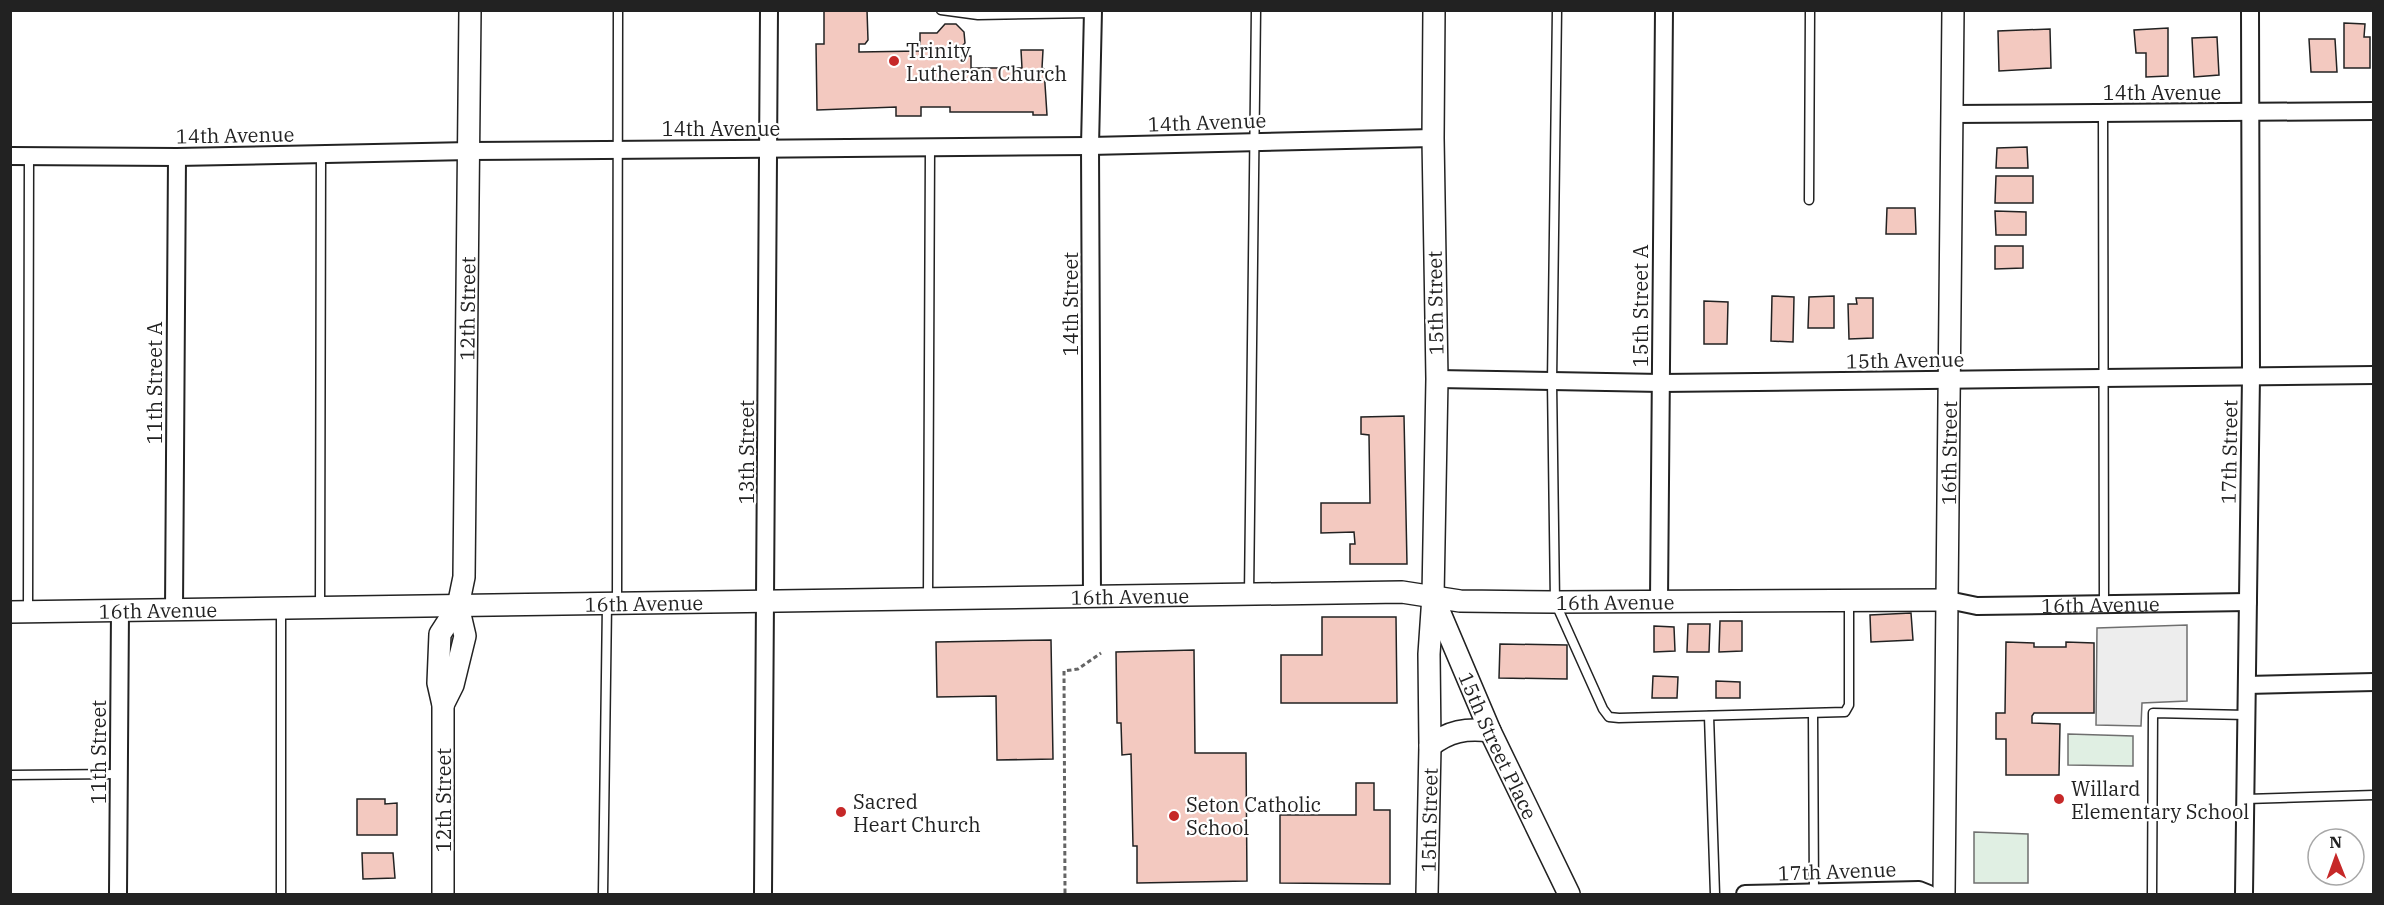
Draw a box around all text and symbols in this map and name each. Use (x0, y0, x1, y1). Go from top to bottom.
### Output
place label: Trinity Lutheran Church (906, 37, 1067, 87)
marker: Trinity Lutheran Church (887, 54, 901, 68)
street label: 14th Avenue (2103, 79, 2221, 106)
street label: 14th Avenue (1147, 106, 1267, 138)
street label: 14th Avenue (662, 115, 780, 142)
street label: 14th Avenue (176, 120, 294, 150)
street label: 15th Street A (1627, 244, 1654, 367)
street label: 15th Street (1421, 251, 1449, 355)
street label: 14th Street (1057, 252, 1084, 356)
street label: 12th Street (453, 256, 481, 361)
street label: 11th Street A (141, 321, 168, 444)
street label: 15th Avenue (1846, 345, 1964, 375)
street label: 13th Street (733, 400, 760, 504)
street label: 17th Street (2215, 400, 2243, 504)
street label: 16th Street (1934, 401, 1963, 505)
street label: 16th Avenue (1070, 582, 1189, 610)
street label: 16th Avenue (1556, 588, 1674, 615)
street label: 16th Avenue (584, 589, 703, 617)
street label: 16th Avenue (2041, 590, 2160, 619)
street label: 16th Avenue (99, 596, 217, 624)
street label: 15th Street Place (1453, 668, 1544, 824)
street label: 11th Street (85, 700, 112, 804)
street label: 12th Street (430, 748, 457, 852)
street label: 15th Street (1414, 768, 1443, 872)
place label: Willard Elementary School (2071, 775, 2249, 825)
place label: Sacred Heart Church (853, 788, 981, 838)
place label: Seton Catholic School (1186, 791, 1321, 841)
marker: Willard Elementary School (2052, 792, 2066, 806)
marker: Sacred Heart Church (834, 805, 848, 819)
marker: Seton Catholic School (1167, 809, 1181, 823)
north arrow (2306, 827, 2366, 887)
text: N (2329, 832, 2342, 852)
street label: 17th Avenue (1777, 855, 1897, 887)

